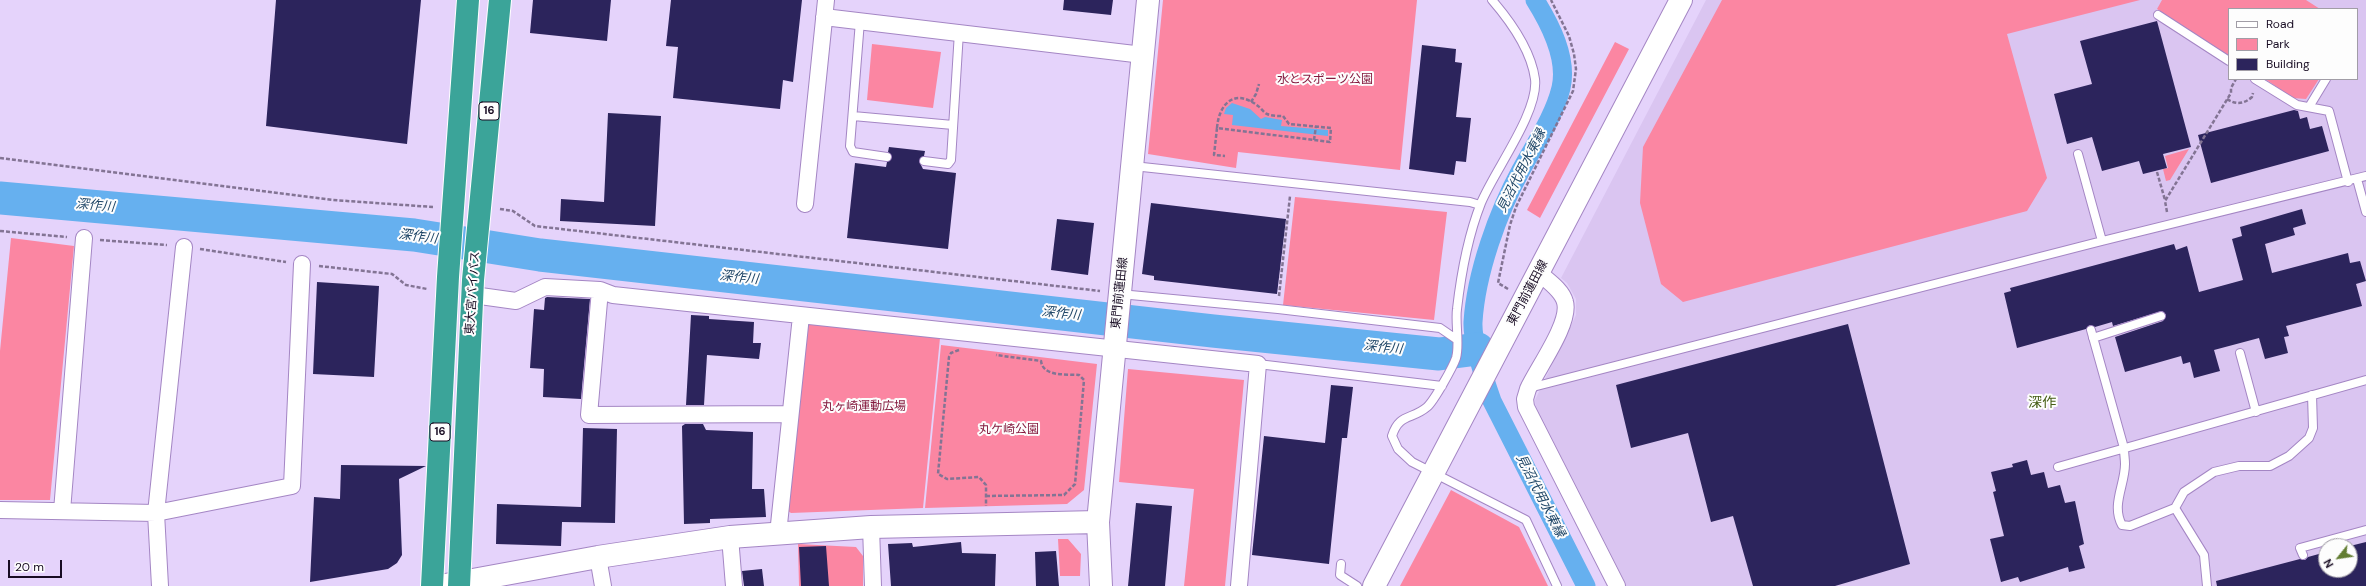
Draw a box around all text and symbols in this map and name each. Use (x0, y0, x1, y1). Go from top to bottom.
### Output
legend (2228, 8, 2358, 80)
text: Road (2266, 16, 2294, 32)
text: Park (2266, 36, 2290, 52)
text: Building (2266, 56, 2310, 72)
park label: 水とスポーツ公園 (1277, 73, 1373, 87)
road number: 16 (479, 102, 499, 120)
water label: 見沼代用水東縁 (1494, 127, 1550, 215)
water label: 深作川 (75, 197, 115, 215)
water label: 深作川 (398, 227, 438, 247)
street label: 東大宮バイパス (463, 251, 483, 335)
street label: 東門前蓮田線 (1109, 256, 1131, 330)
street label: 東門前蓮田線 (1505, 258, 1551, 328)
water label: 深作川 (719, 268, 759, 288)
water label: 深作川 (1041, 304, 1081, 324)
water label: 深作川 (1363, 338, 1403, 358)
district label: 深作 (2028, 395, 2056, 411)
park label: 丸ヶ崎運動広場 (822, 400, 906, 414)
road number: 16 (430, 423, 450, 441)
park label: 丸ケ崎公園 (979, 423, 1039, 437)
water label: 見沼代用水東縁 (1512, 452, 1568, 540)
north arrow (2318, 538, 2358, 578)
scale bar (10, 552, 64, 578)
text: N (2320, 557, 2337, 570)
text: 20 m (15, 559, 44, 575)

